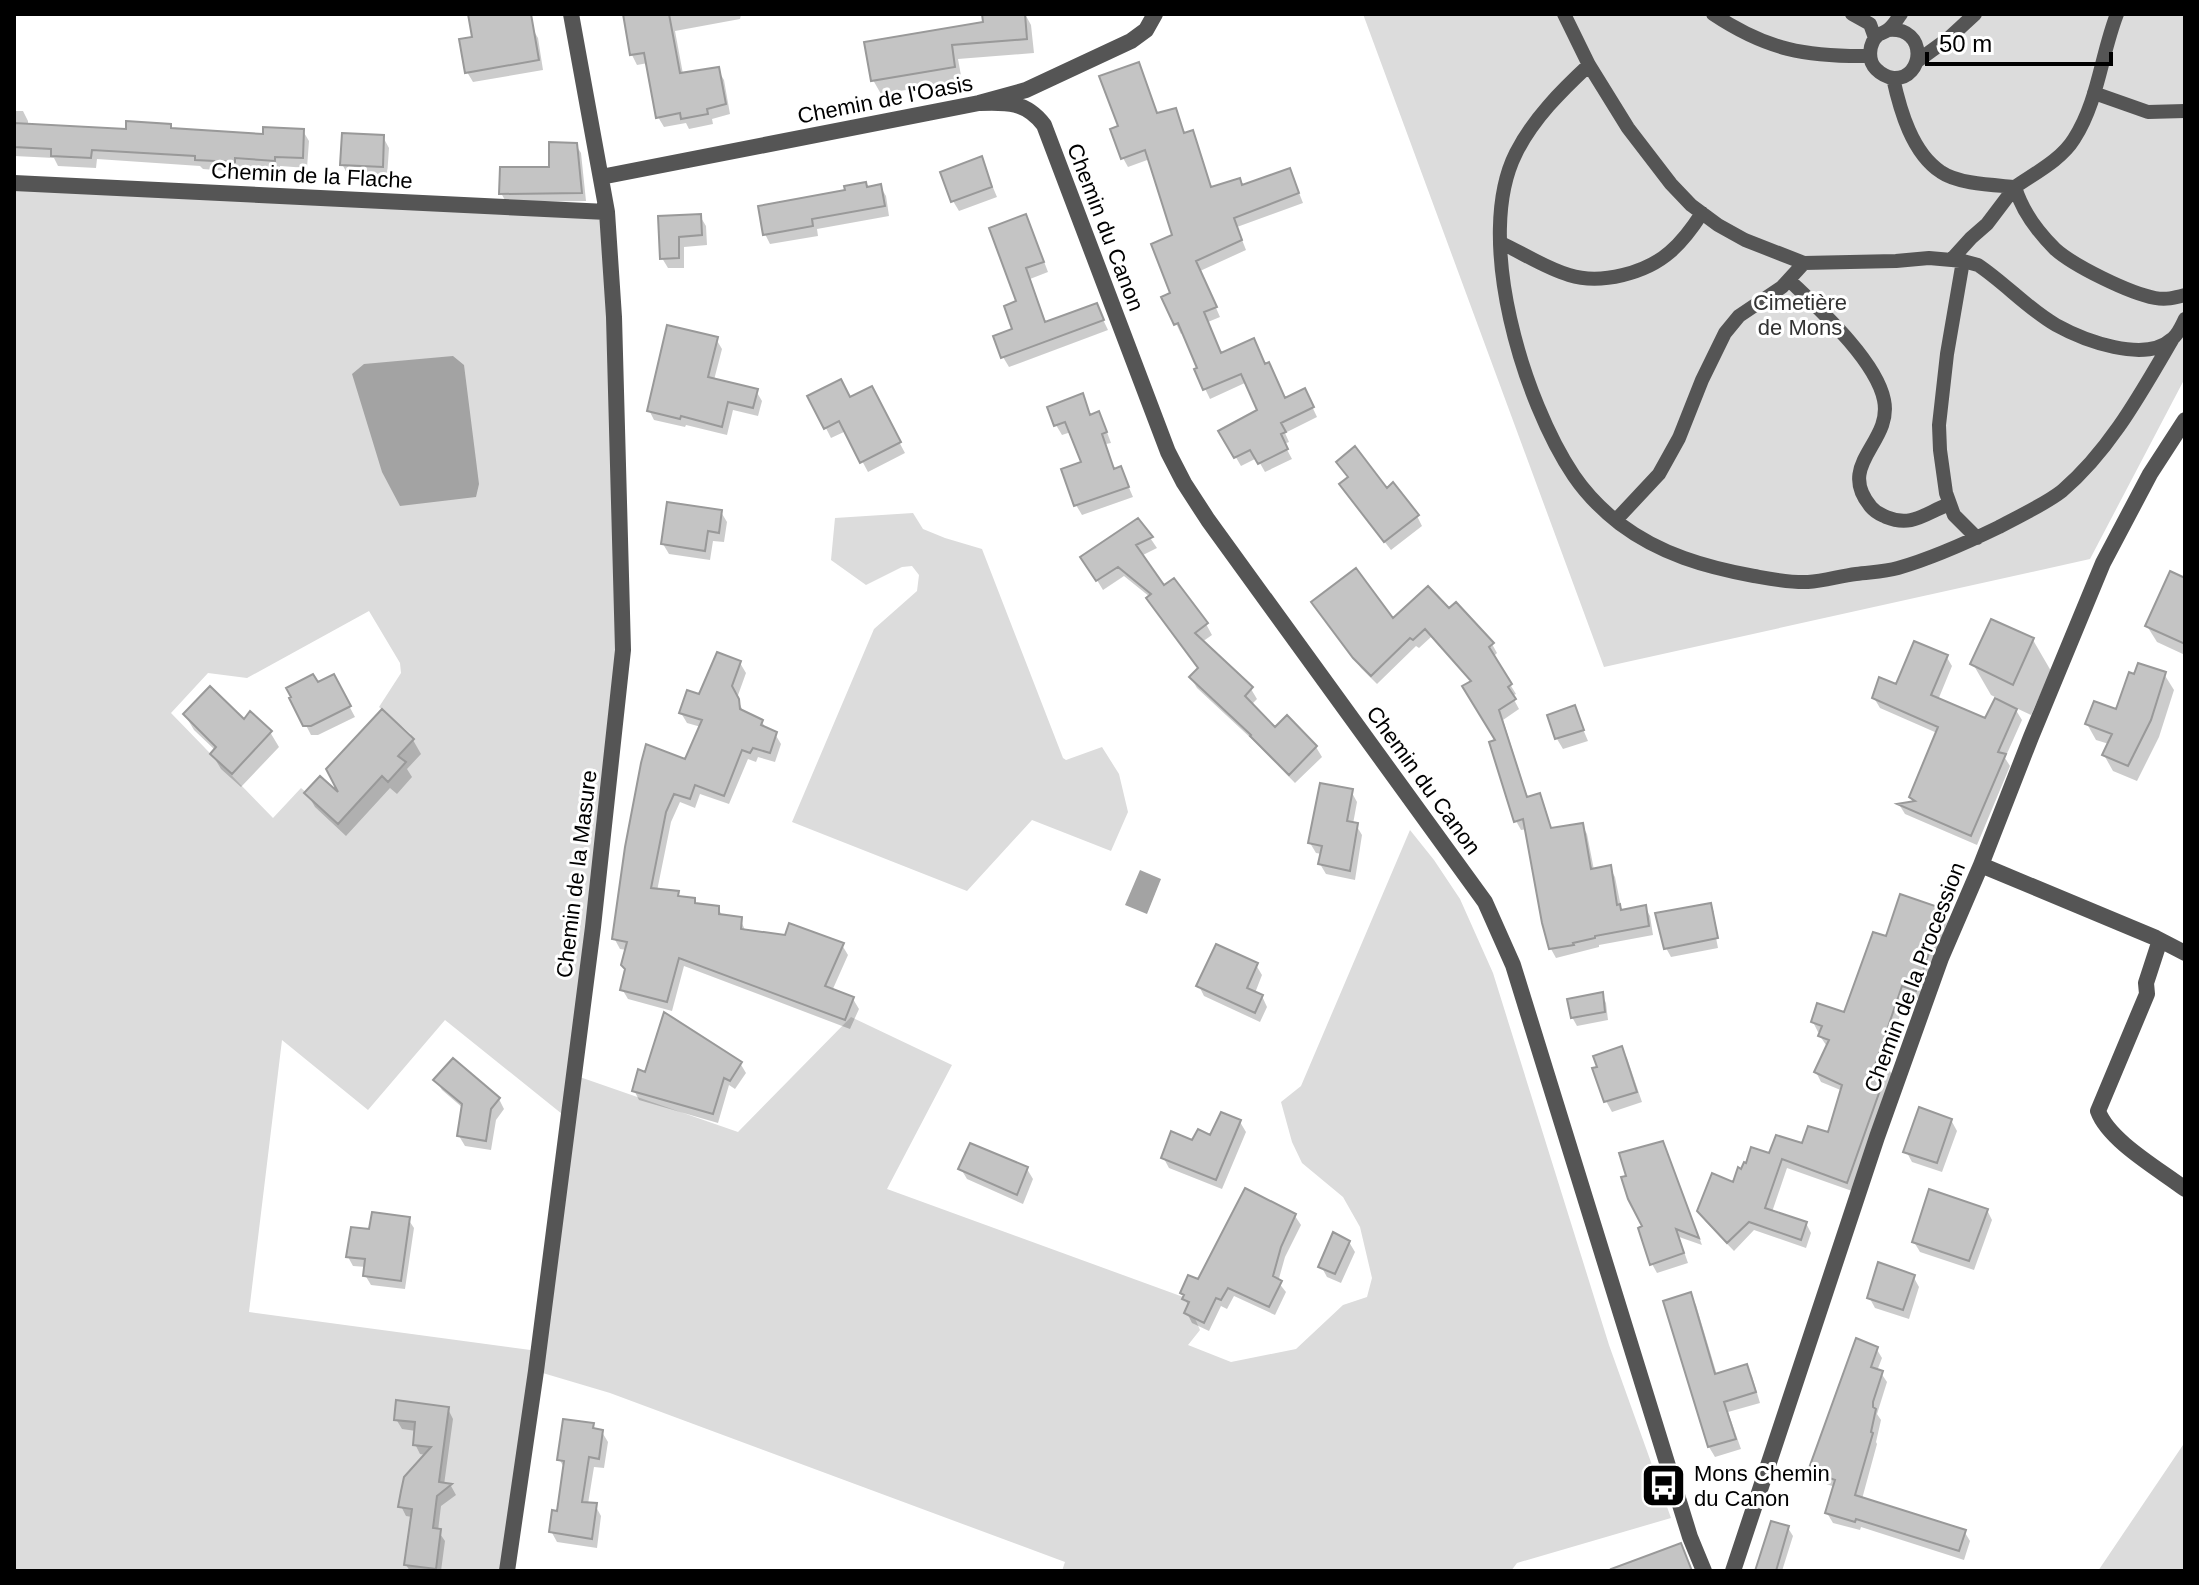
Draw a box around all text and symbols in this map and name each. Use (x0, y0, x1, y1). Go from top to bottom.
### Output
scale bar (1927, 16, 2111, 66)
text: 50 m (1939, 30, 1992, 57)
street label: Chemin de l'Oasis (795, 70, 975, 129)
street label: Chemin du Canon (1062, 140, 1149, 314)
street label: Chemin de la Flache (211, 158, 413, 193)
park label: Cimetière de Mons (1753, 290, 1847, 340)
street label: Chemin du Canon (1361, 701, 1486, 859)
street label: Chemin de la Masure (551, 769, 602, 979)
street label: Chemin de la Procession (1859, 859, 1970, 1096)
place label: Mons Chemin du Canon (1694, 1461, 1830, 1511)
bus stop icon: Mons Chemin du Canon (1639, 1462, 1687, 1510)

